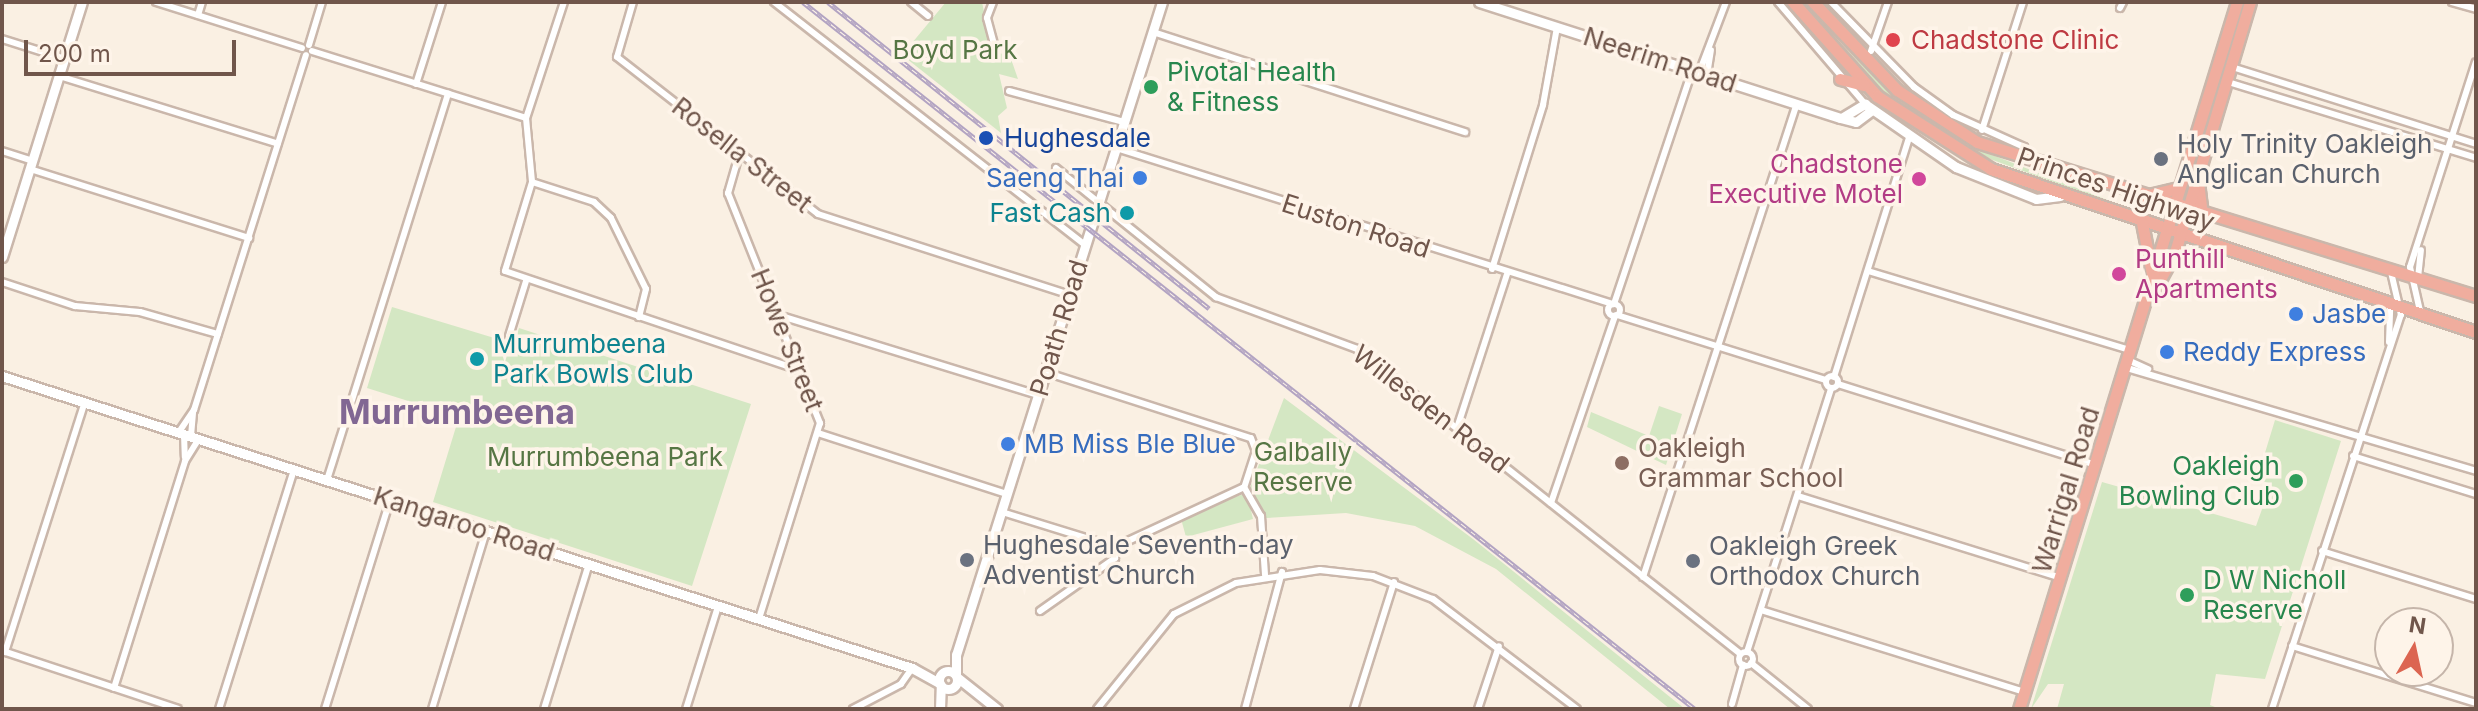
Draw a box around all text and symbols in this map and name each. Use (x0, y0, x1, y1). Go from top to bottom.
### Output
street label: Neerim Road (1579, 21, 1741, 99)
scale bar (28, 24, 240, 74)
place label: Chadstone Clinic (1911, 24, 2119, 56)
marker: Chadstone Clinic (1882, 29, 1904, 51)
park label: Boyd Park (892, 34, 1018, 66)
text: 200 m (38, 39, 111, 68)
place label: Pivotal Health & Fitness (1167, 56, 1336, 118)
marker: Pivotal Health & Fitness (1142, 78, 1160, 96)
street label: Rosella Street (666, 91, 818, 219)
place label: Hughesdale (1004, 122, 1151, 154)
marker: Hughesdale (975, 127, 997, 149)
place label: Holy Trinity Oakleigh Anglican Church (2177, 128, 2432, 190)
street label: Princes Highway (2013, 141, 2219, 237)
place label: Chadstone Executive Motel (1708, 148, 1903, 210)
marker: Holy Trinity Oakleigh Anglican Church (2152, 150, 2170, 168)
place label: Saeng Thai (986, 162, 1124, 194)
marker: Saeng Thai (1131, 169, 1149, 187)
marker: Chadstone Executive Motel (1910, 170, 1928, 188)
street label: Euston Road (1278, 187, 1434, 265)
place label: Fast Cash (989, 197, 1111, 229)
marker: Fast Cash (1118, 204, 1136, 222)
place label: Punthill Apartments (2135, 243, 2278, 304)
street label: Poath Road (1023, 256, 1095, 400)
street label: Howe Street (744, 264, 830, 416)
marker: Punthill Apartments (2110, 265, 2128, 283)
place label: Jasbe (2312, 298, 2386, 330)
marker: Jasbe (2287, 305, 2305, 323)
place label: Murrumbeena Park Bowls Club (493, 328, 693, 390)
place label: Reddy Express (2183, 336, 2366, 368)
street label: Willesden Road (1347, 338, 1515, 480)
marker: Reddy Express (2158, 343, 2176, 361)
marker: Murrumbeena Park Bowls Club (468, 350, 486, 368)
district label: Murrumbeena (339, 392, 575, 432)
street label: Warrigal Road (2026, 403, 2106, 577)
place label: MB Miss Ble Blue (1024, 428, 1236, 460)
place label: Oakleigh Grammar School (1638, 432, 1843, 494)
marker: MB Miss Ble Blue (999, 435, 1017, 453)
park label: Galbally Reserve (1253, 436, 1353, 498)
park label: Murrumbeena Park (487, 441, 723, 473)
place label: Oakleigh Bowling Club (2119, 450, 2280, 512)
marker: Oakleigh Grammar School (1613, 454, 1631, 472)
marker: Oakleigh Bowling Club (2287, 472, 2305, 490)
street label: Kangaroo Road (370, 480, 558, 568)
place label: Hughesdale Seventh-day Adventist Church (983, 529, 1294, 590)
place label: Oakleigh Greek Orthodox Church (1709, 530, 1920, 592)
marker: Hughesdale Seventh-day Adventist Church (958, 551, 976, 569)
marker: Oakleigh Greek Orthodox Church (1684, 552, 1702, 570)
place label: D W Nicholl Reserve (2203, 564, 2346, 626)
marker: D W Nicholl Reserve (2178, 586, 2196, 604)
north arrow (2374, 607, 2454, 687)
text: N (2407, 611, 2428, 639)

